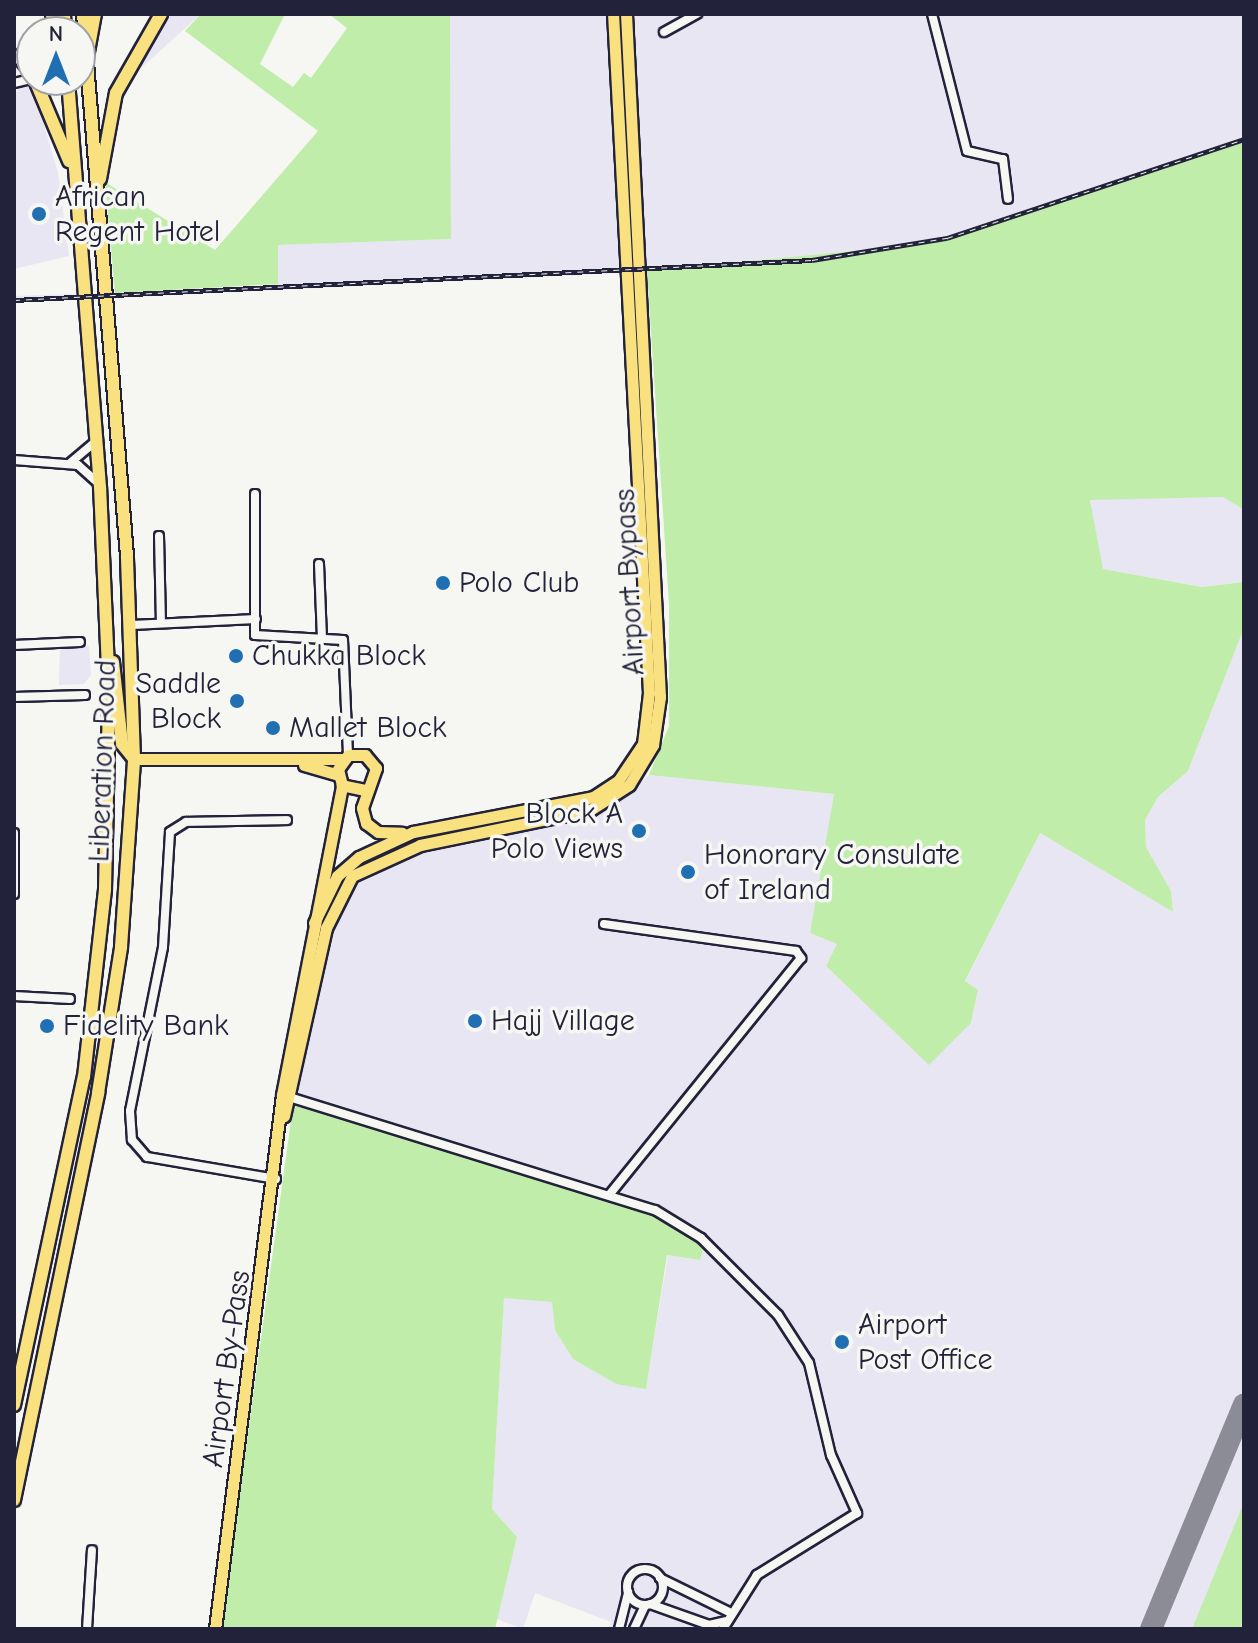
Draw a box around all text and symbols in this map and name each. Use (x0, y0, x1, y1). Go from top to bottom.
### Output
north arrow (16, 16, 96, 96)
text: N (49, 21, 63, 47)
place label: African Regent Hotel (55, 179, 220, 250)
marker: African Regent Hotel (30, 205, 48, 223)
street label: Airport Bypass (607, 488, 653, 676)
place label: Polo Club (459, 565, 579, 601)
marker: Polo Club (434, 574, 452, 592)
place label: Chukka Block (252, 638, 426, 674)
marker: Chukka Block (227, 647, 245, 665)
street label: Liberation Road (81, 659, 125, 863)
place label: Saddle Block (136, 666, 221, 736)
marker: Saddle Block (228, 692, 246, 710)
place label: Mallet Block (289, 710, 446, 746)
marker: Mallet Block (264, 719, 282, 737)
place label: Block A Polo Views (491, 796, 623, 866)
marker: Block A Polo Views (630, 822, 648, 840)
place label: Honorary Consulate of Ireland (704, 837, 960, 908)
marker: Honorary Consulate of Ireland (679, 863, 697, 881)
place label: Hajj Village (491, 1003, 635, 1039)
place label: Fidelity Bank (63, 1008, 229, 1044)
marker: Hajj Village (466, 1012, 484, 1030)
marker: Fidelity Bank (38, 1017, 56, 1035)
street label: Airport By-Pass (195, 1268, 259, 1470)
place label: Airport Post Office (858, 1307, 993, 1378)
marker: Airport Post Office (833, 1333, 851, 1351)

